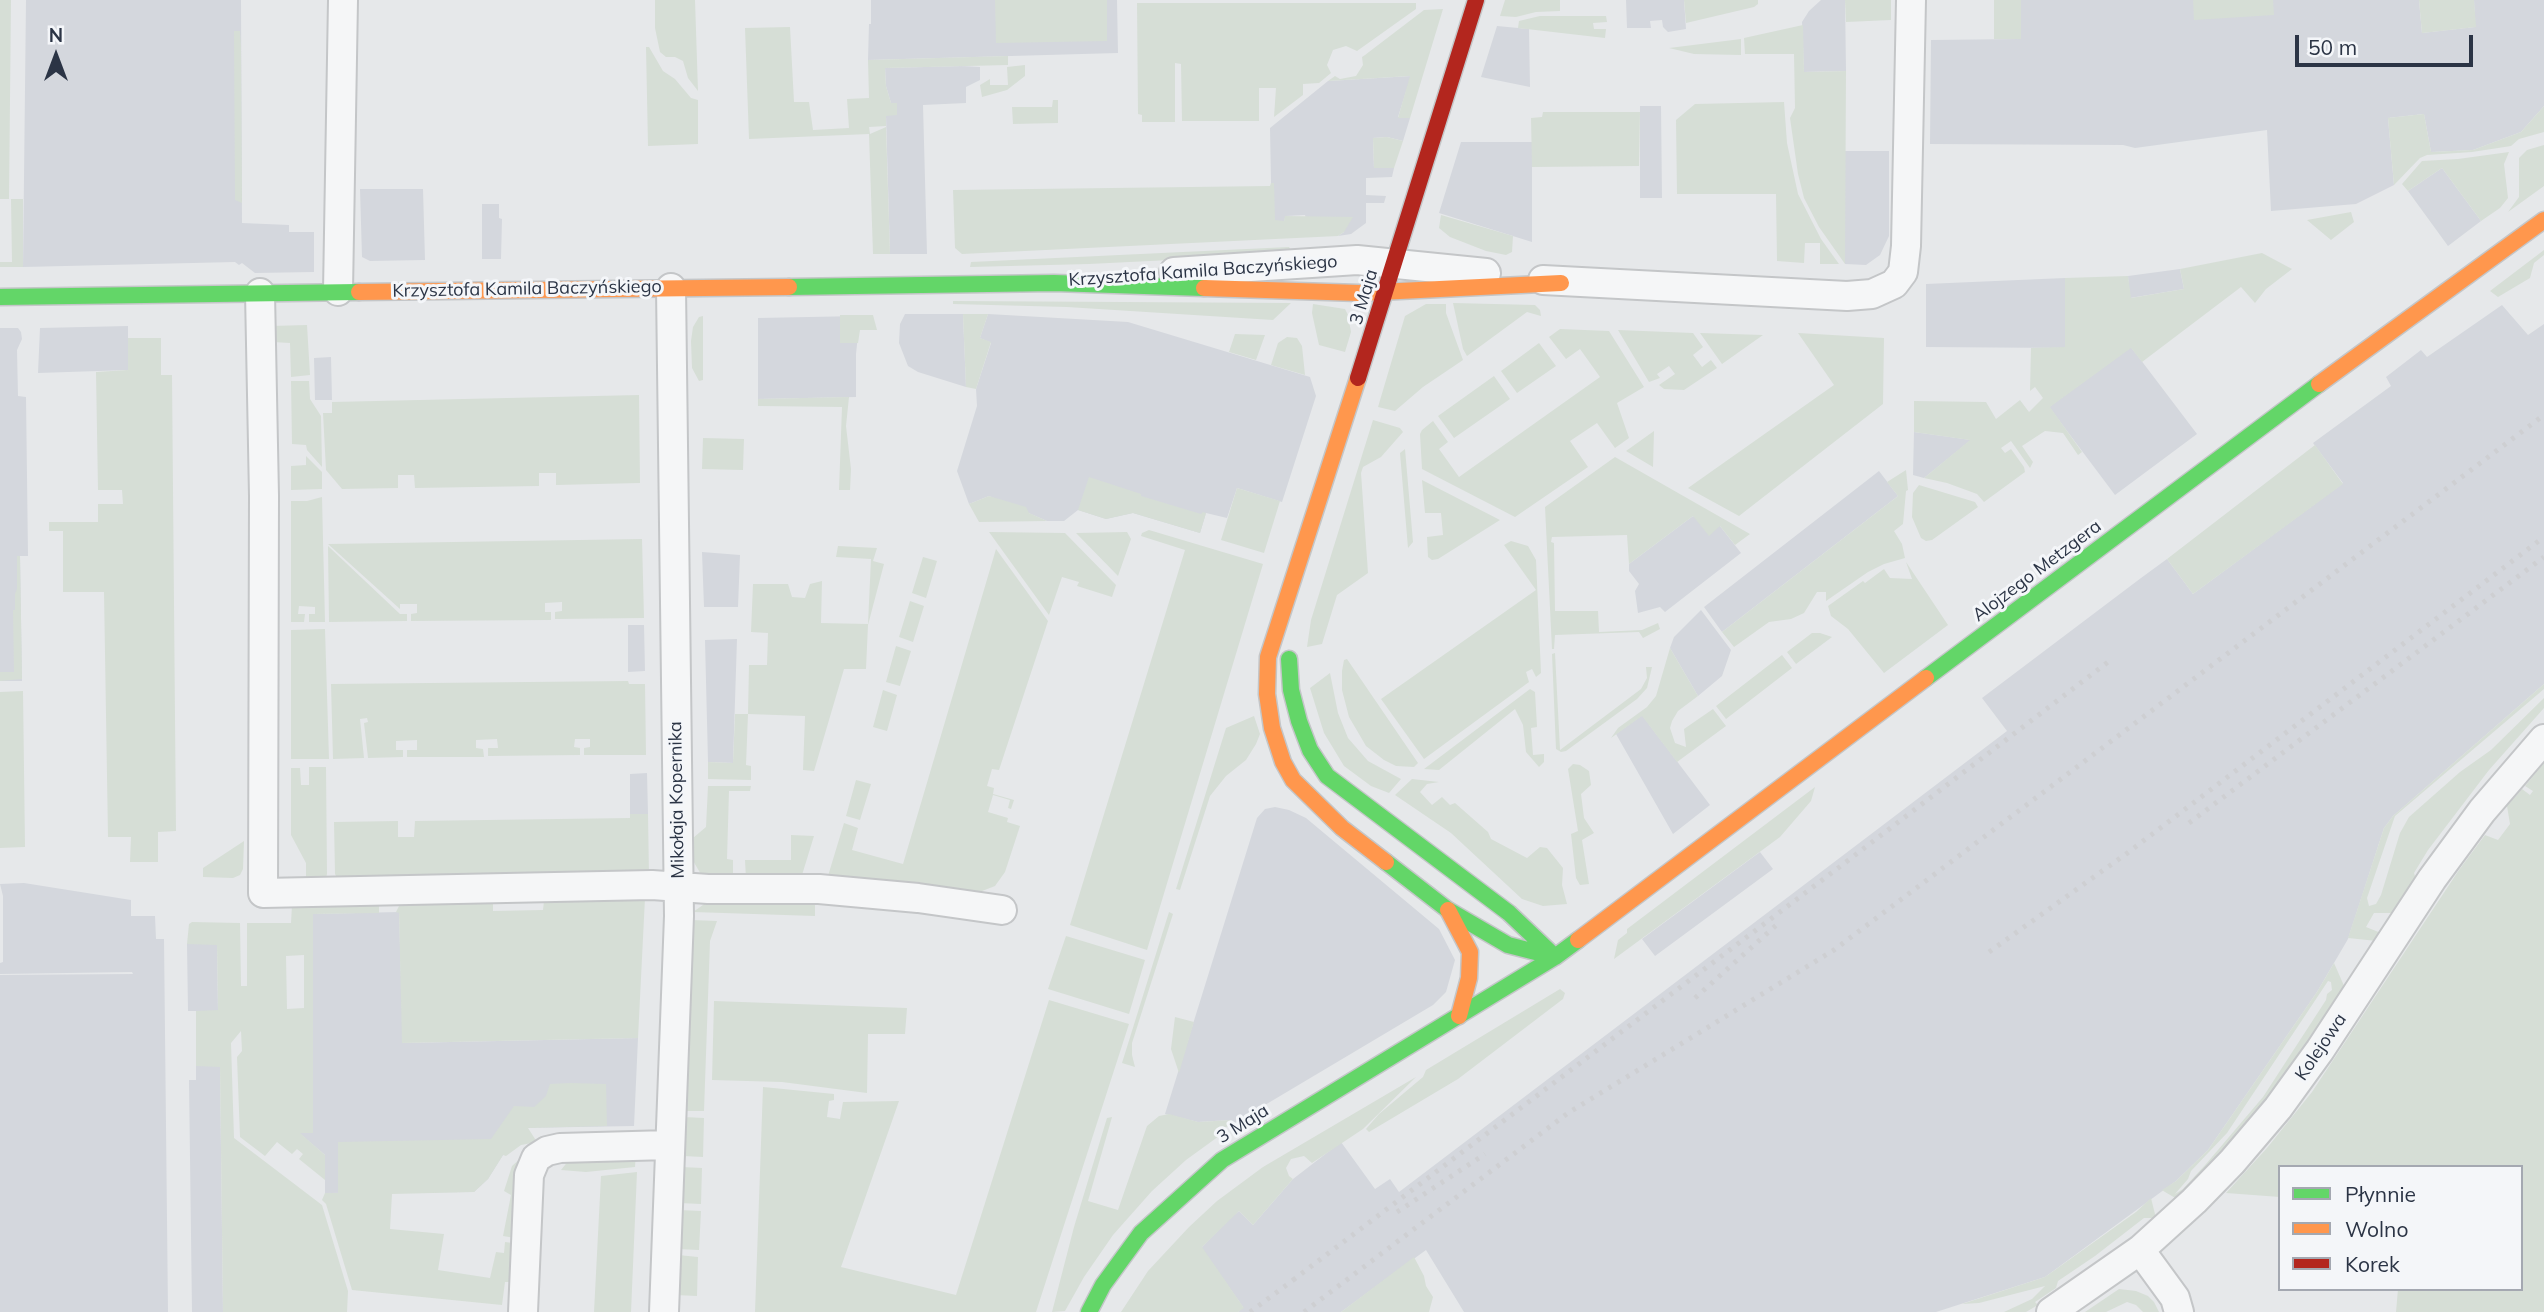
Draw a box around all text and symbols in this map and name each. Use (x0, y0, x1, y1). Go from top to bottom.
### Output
north arrow (21, 21, 91, 91)
scale bar (2299, 21, 2478, 65)
text: N (49, 23, 63, 47)
text: 50 m (2308, 34, 2357, 60)
street label: Krzysztofa Kamila Baczyńskiego (1068, 251, 1338, 291)
street label: 3 Maja (1345, 267, 1383, 327)
street label: Krzysztofa Kamila Baczyńskiego (392, 276, 662, 302)
street label: Alojzego Metzgera (1968, 516, 2106, 626)
street label: Mikołaja Kopernika (665, 721, 689, 879)
street label: Kolejowa (2291, 1009, 2351, 1085)
street label: 3 Maja (1213, 1100, 1273, 1148)
legend (2278, 1165, 2523, 1291)
text: Płynnie (2345, 1181, 2416, 1207)
text: Wolno (2345, 1216, 2408, 1242)
text: Korek (2345, 1251, 2400, 1277)

